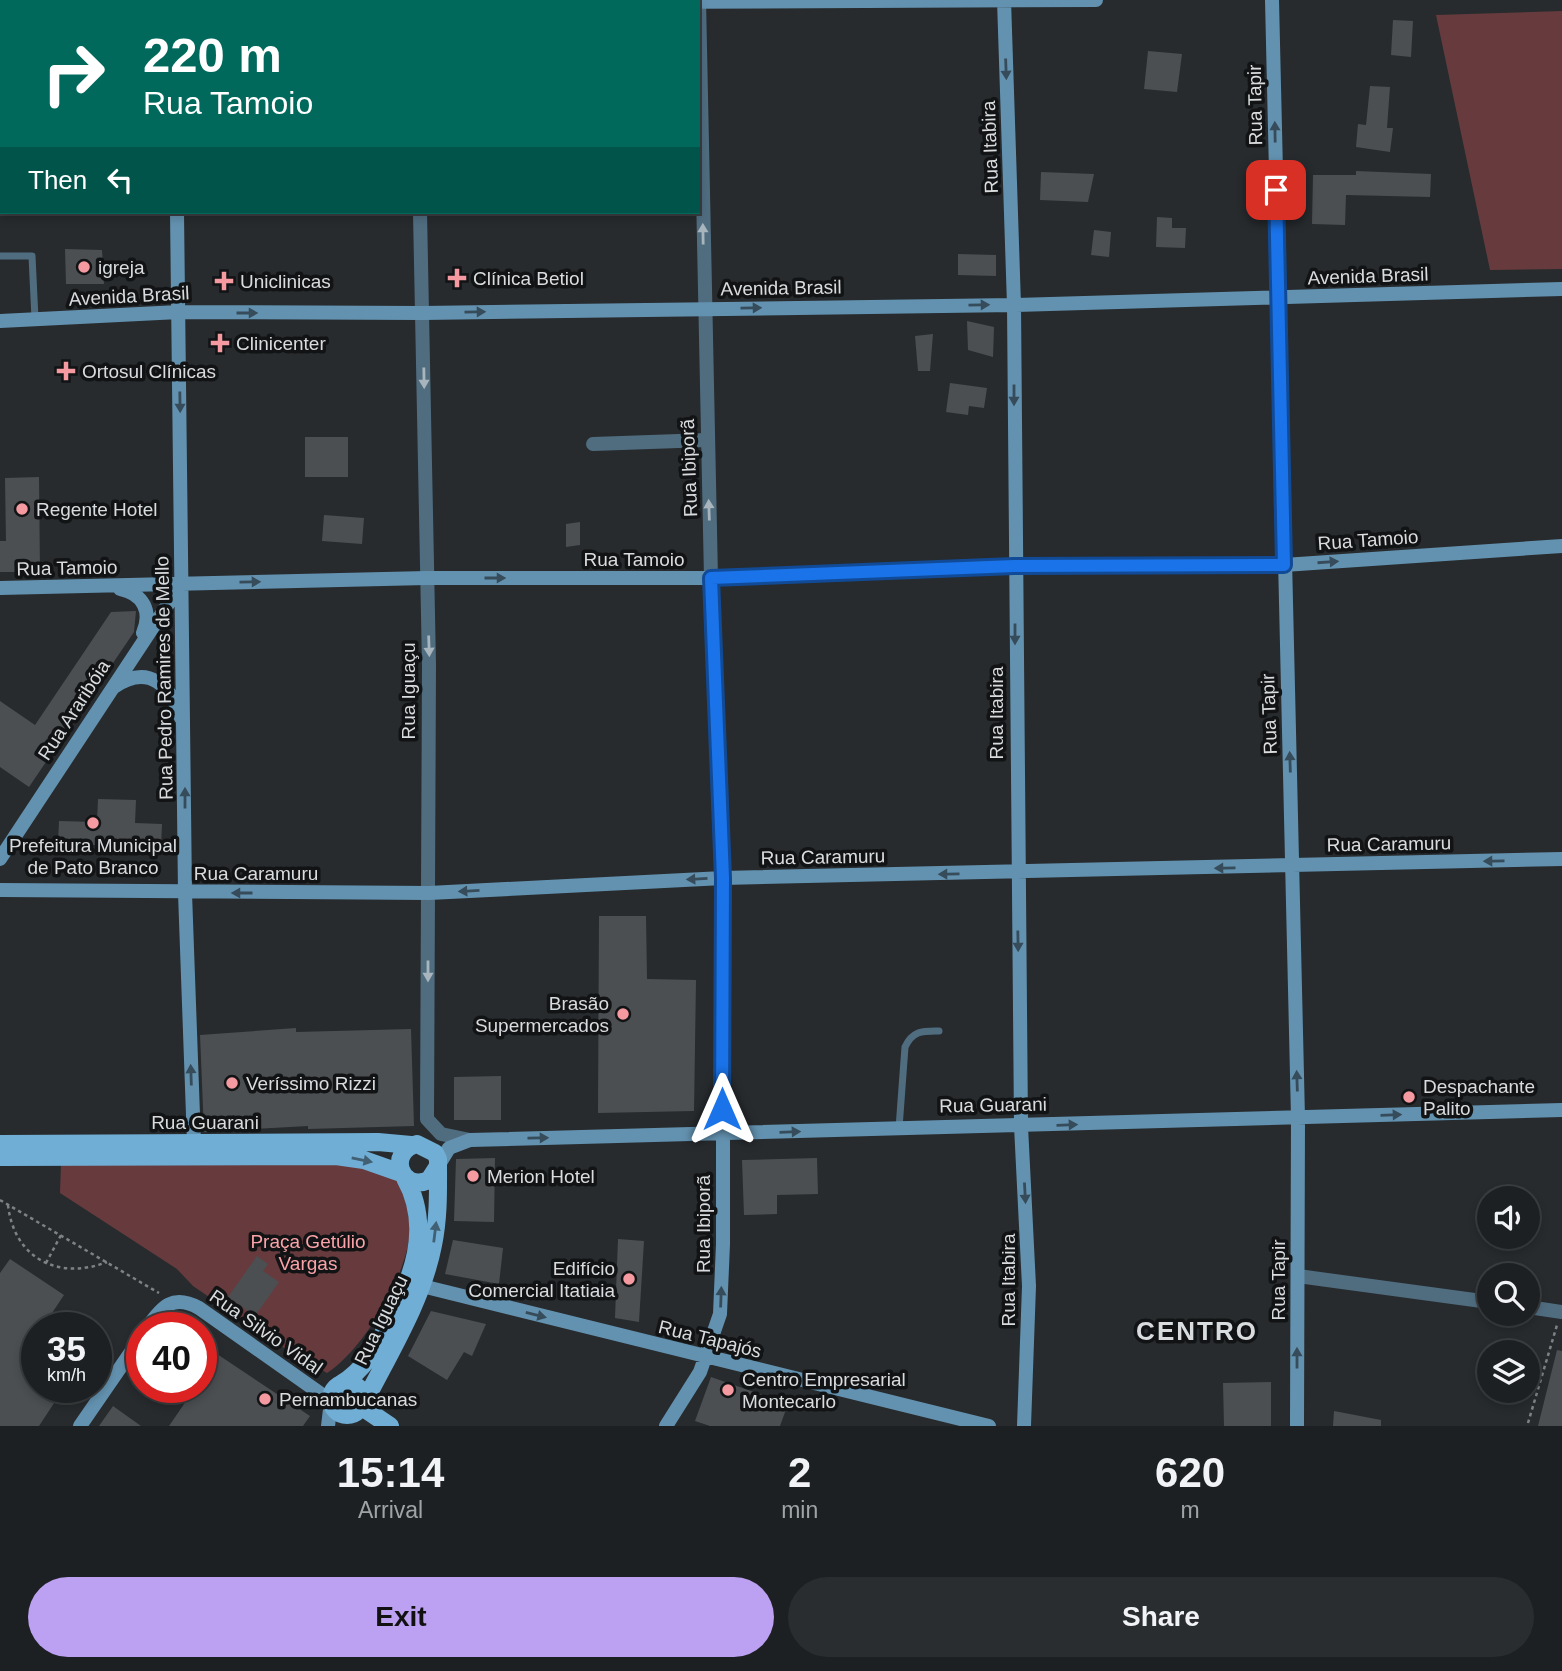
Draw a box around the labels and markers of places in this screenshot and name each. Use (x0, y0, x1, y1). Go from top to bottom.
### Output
pin (1246, 160, 1306, 220)
place label: igreja (98, 257, 145, 278)
marker: igreja (76, 259, 92, 275)
marker: Clínica Betiol (447, 268, 467, 288)
place label: Clínica Betiol (473, 268, 584, 289)
marker: Uniclinicas (214, 271, 234, 291)
place label: Uniclinicas (240, 271, 331, 292)
marker: Clinicenter (210, 333, 230, 353)
place label: Clinicenter (236, 333, 326, 354)
marker: Ortosul Clínicas (56, 361, 76, 381)
place label: Ortosul Clínicas (82, 361, 216, 382)
place label: Regente Hotel (36, 499, 157, 520)
marker: Regente Hotel (14, 501, 30, 517)
marker: Prefeitura Municipal de Pato Branco (85, 815, 101, 831)
place label: Prefeitura Municipal de Pato Branco (9, 835, 177, 878)
place label: Brasão Supermercados (475, 993, 609, 1036)
marker: Brasão Supermercados (615, 1006, 631, 1022)
place label: Veríssimo Rizzi (246, 1073, 376, 1094)
marker: Veríssimo Rizzi (224, 1075, 240, 1091)
place label: Despachante Palito (1423, 1076, 1535, 1119)
marker: Despachante Palito (1401, 1089, 1417, 1105)
place label: Merion Hotel (487, 1166, 595, 1187)
marker: Merion Hotel (465, 1168, 481, 1184)
place label: Edifício Comercial Itatiaia (468, 1258, 615, 1301)
marker: Edifício Comercial Itatiaia (621, 1271, 637, 1287)
place label: Centro Empresarial Montecarlo (742, 1369, 906, 1412)
marker: Centro Empresarial Montecarlo (720, 1382, 736, 1398)
place label: Pernambucanas (279, 1389, 417, 1410)
marker: Pernambucanas (257, 1391, 273, 1407)

